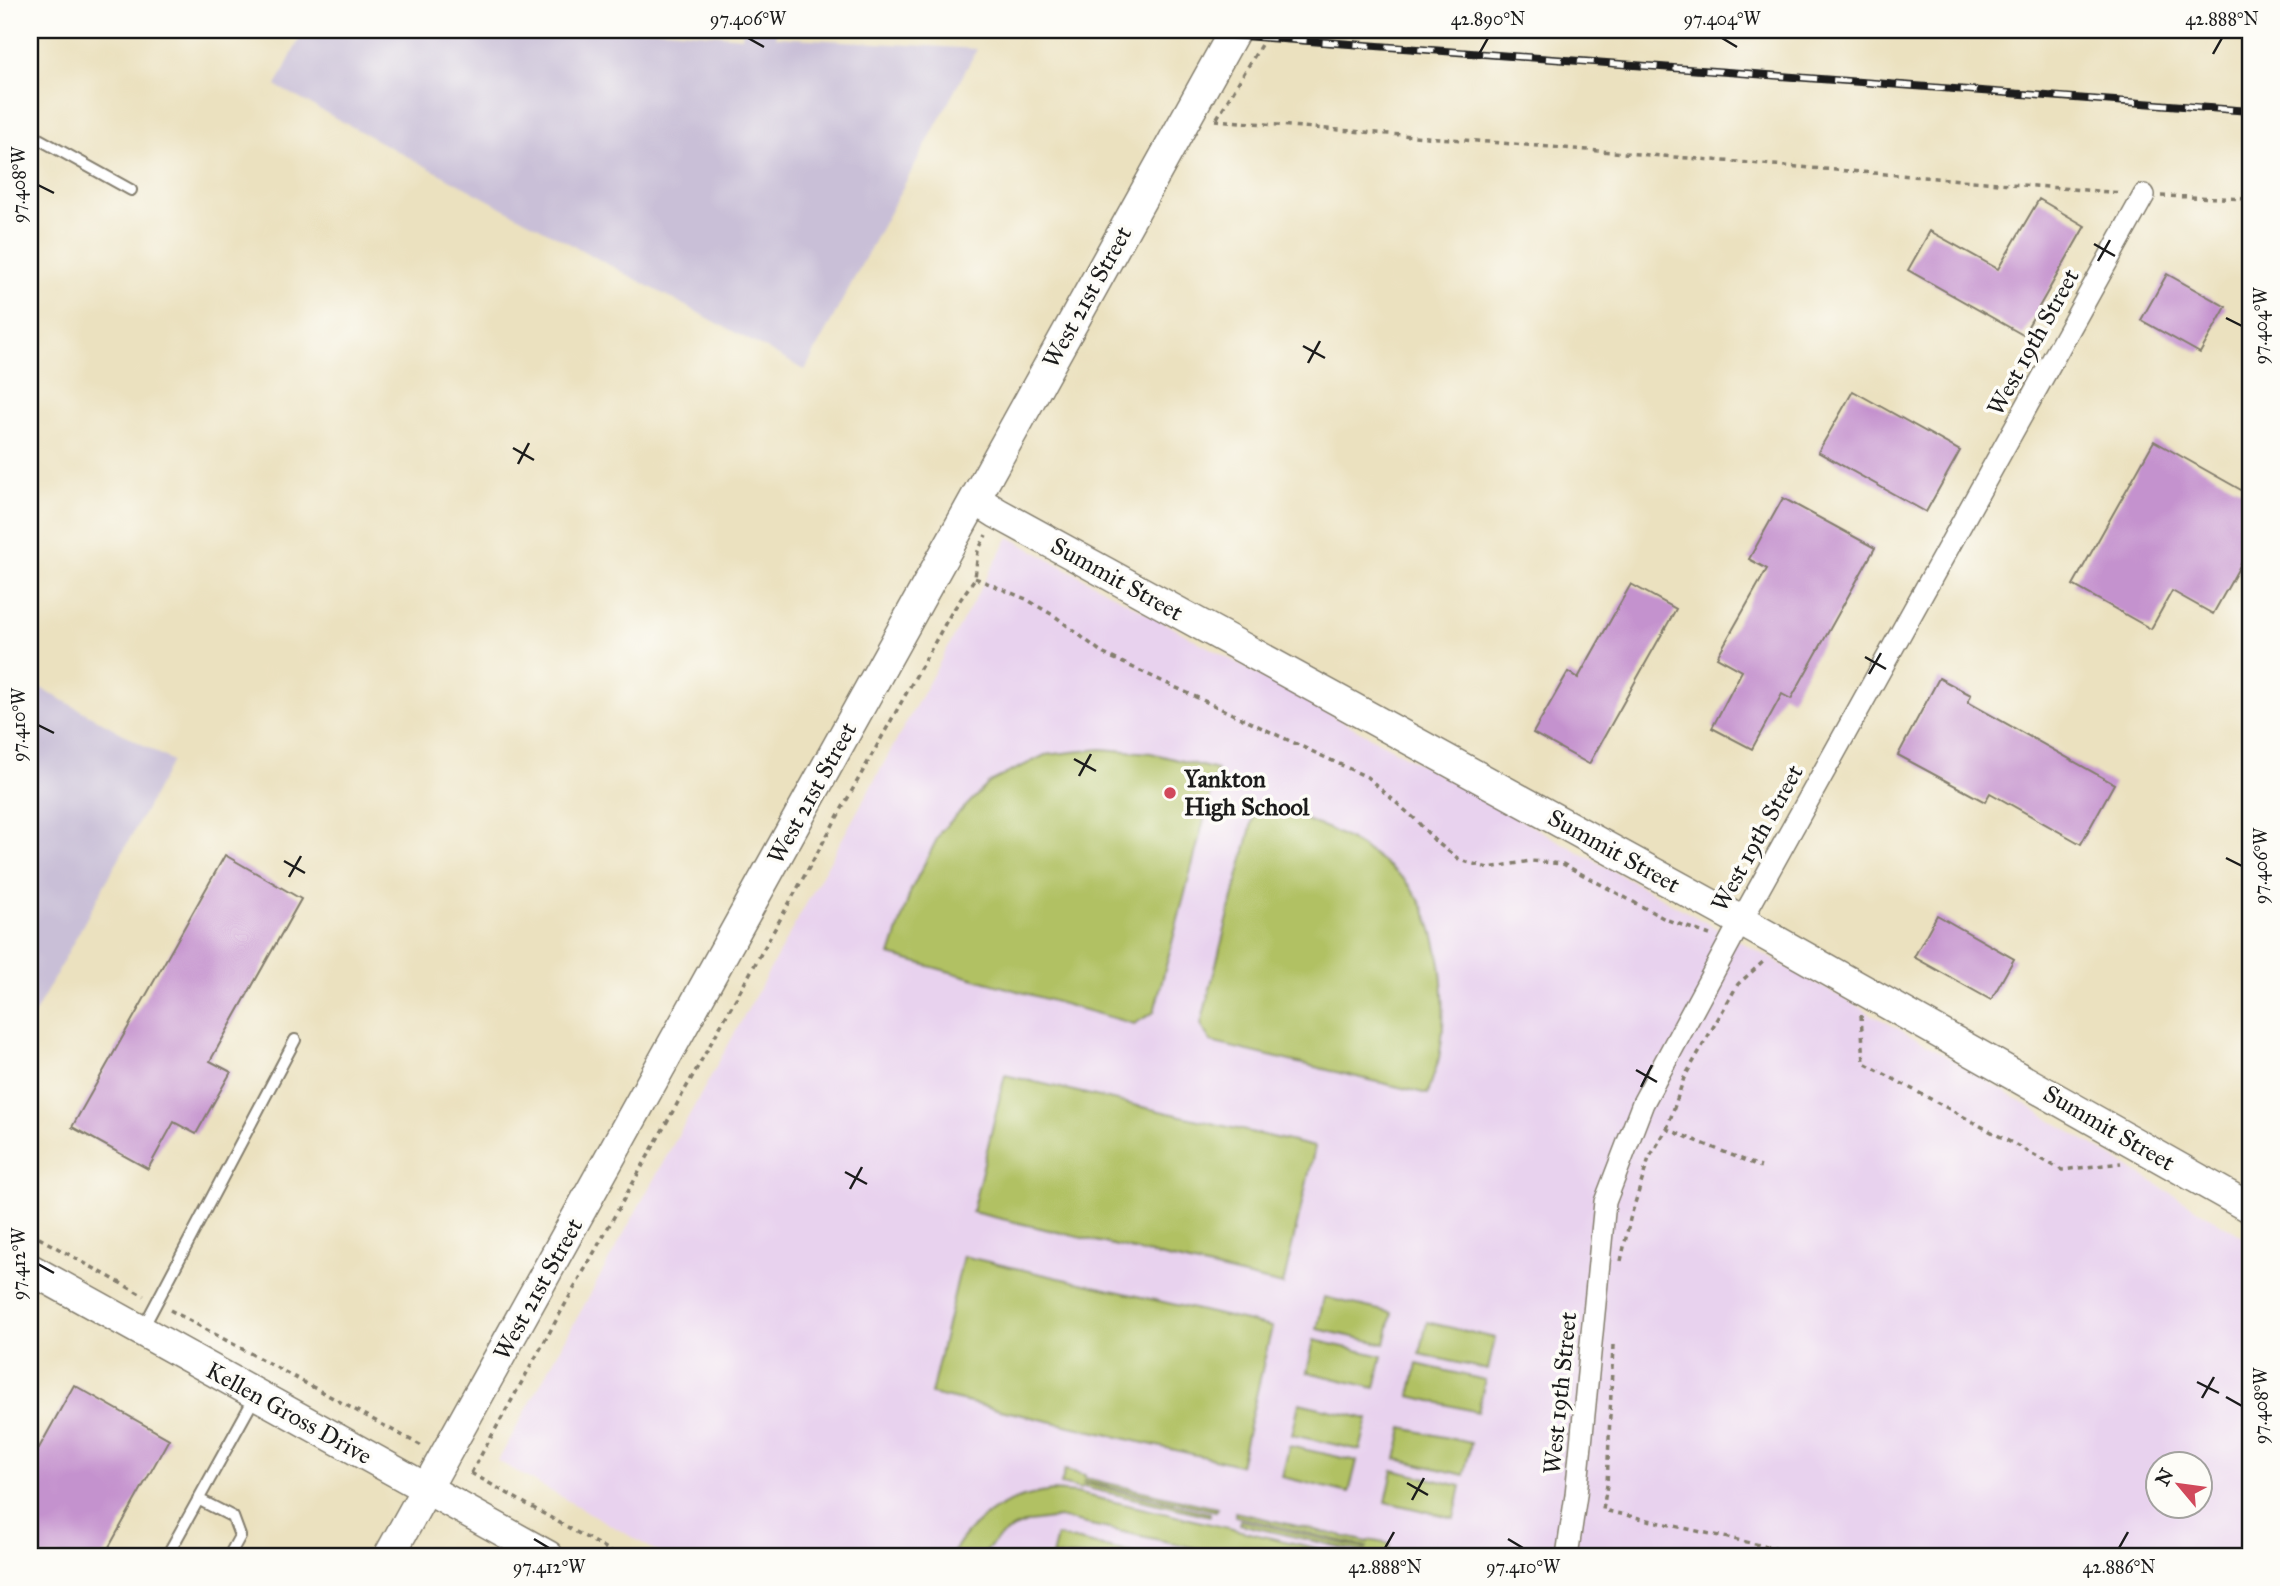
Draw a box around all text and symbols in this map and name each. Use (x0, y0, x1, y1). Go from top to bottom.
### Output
text: 97.406°W (710, 8, 787, 30)
text: 42.890°N (1451, 8, 1525, 30)
text: 97.404°W (1683, 8, 1761, 30)
text: 42.888°N (2185, 8, 2259, 30)
text: 97.408°W (8, 146, 30, 223)
street label: West 21st Street (1036, 220, 1139, 373)
street label: West 19th Street (1980, 263, 2086, 421)
text: 97.404°W (2250, 287, 2272, 365)
street label: Summit Street (1046, 530, 1189, 628)
text: 97.410°W (8, 687, 30, 762)
street label: West 21st Street (761, 716, 864, 869)
street label: West 19th Street (1704, 759, 1810, 917)
place label: Yankton High School (1183, 764, 1310, 822)
marker: Yankton High School (1162, 785, 1178, 801)
street label: Summit Street (1543, 802, 1686, 900)
text: 97.406°W (2250, 827, 2272, 904)
street label: Summit Street (2038, 1078, 2180, 1178)
street label: West 21st Street (487, 1212, 590, 1365)
text: 97.412°W (8, 1227, 30, 1300)
street label: West 19th Street (1537, 1310, 1583, 1476)
street label: Kellen Gross Drive (201, 1355, 377, 1471)
text: 97.408°W (2250, 1367, 2272, 1444)
north arrow (2144, 1450, 2214, 1520)
text: N (2151, 1464, 2179, 1490)
text: 97.412°W (513, 1556, 586, 1578)
text: 42.888°N (1348, 1556, 1422, 1578)
text: 97.410°W (1486, 1556, 1561, 1578)
text: 42.886°N (2082, 1556, 2156, 1578)

